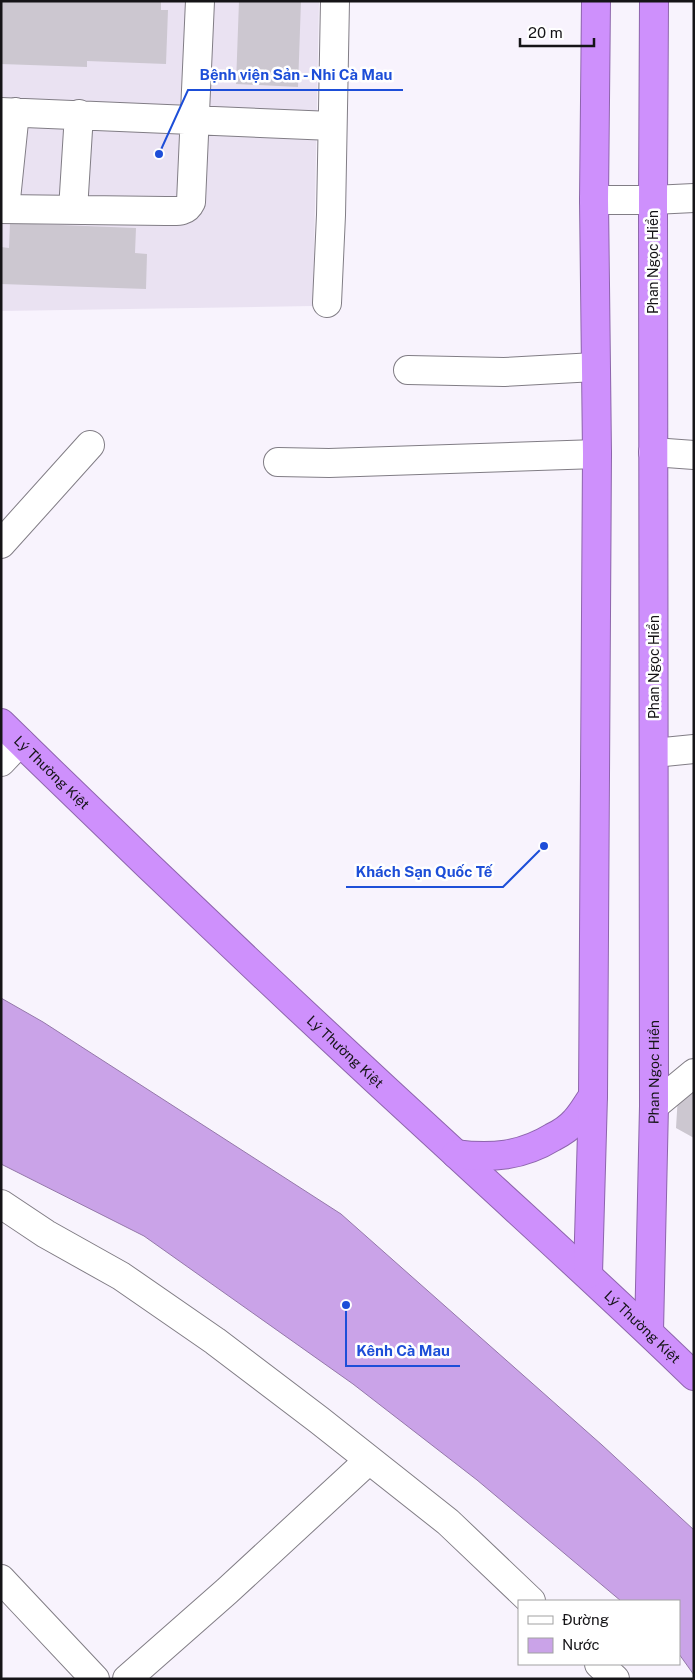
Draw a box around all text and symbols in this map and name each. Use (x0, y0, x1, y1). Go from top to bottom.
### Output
scale bar (520, 15, 594, 47)
text: 20 m (528, 24, 563, 41)
callout: Bệnh viện Sản - Nhi Cà Mau (188, 60, 403, 90)
text: Bệnh viện Sản - Nhi Cà Mau (200, 66, 392, 83)
street label: Phan Ngọc Hiển (645, 210, 661, 314)
street label: Phan Ngọc Hiển (646, 615, 662, 719)
street label: Lý Thường Kiệt (11, 733, 93, 813)
callout: Khách Sạn Quốc Tế (346, 857, 503, 887)
text: Khách Sạn Quốc Tế (355, 863, 493, 880)
street label: Lý Thường Kiệt (304, 1012, 387, 1091)
street label: Phan Ngọc Hiển (646, 1020, 662, 1124)
street label: Lý Thường Kiệt (601, 1287, 684, 1366)
callout: Kênh Cà Mau (346, 1336, 460, 1366)
text: Kênh Cà Mau (356, 1342, 450, 1359)
legend (518, 1600, 680, 1665)
text: Đường (562, 1611, 609, 1628)
text: Nước (562, 1636, 600, 1653)

